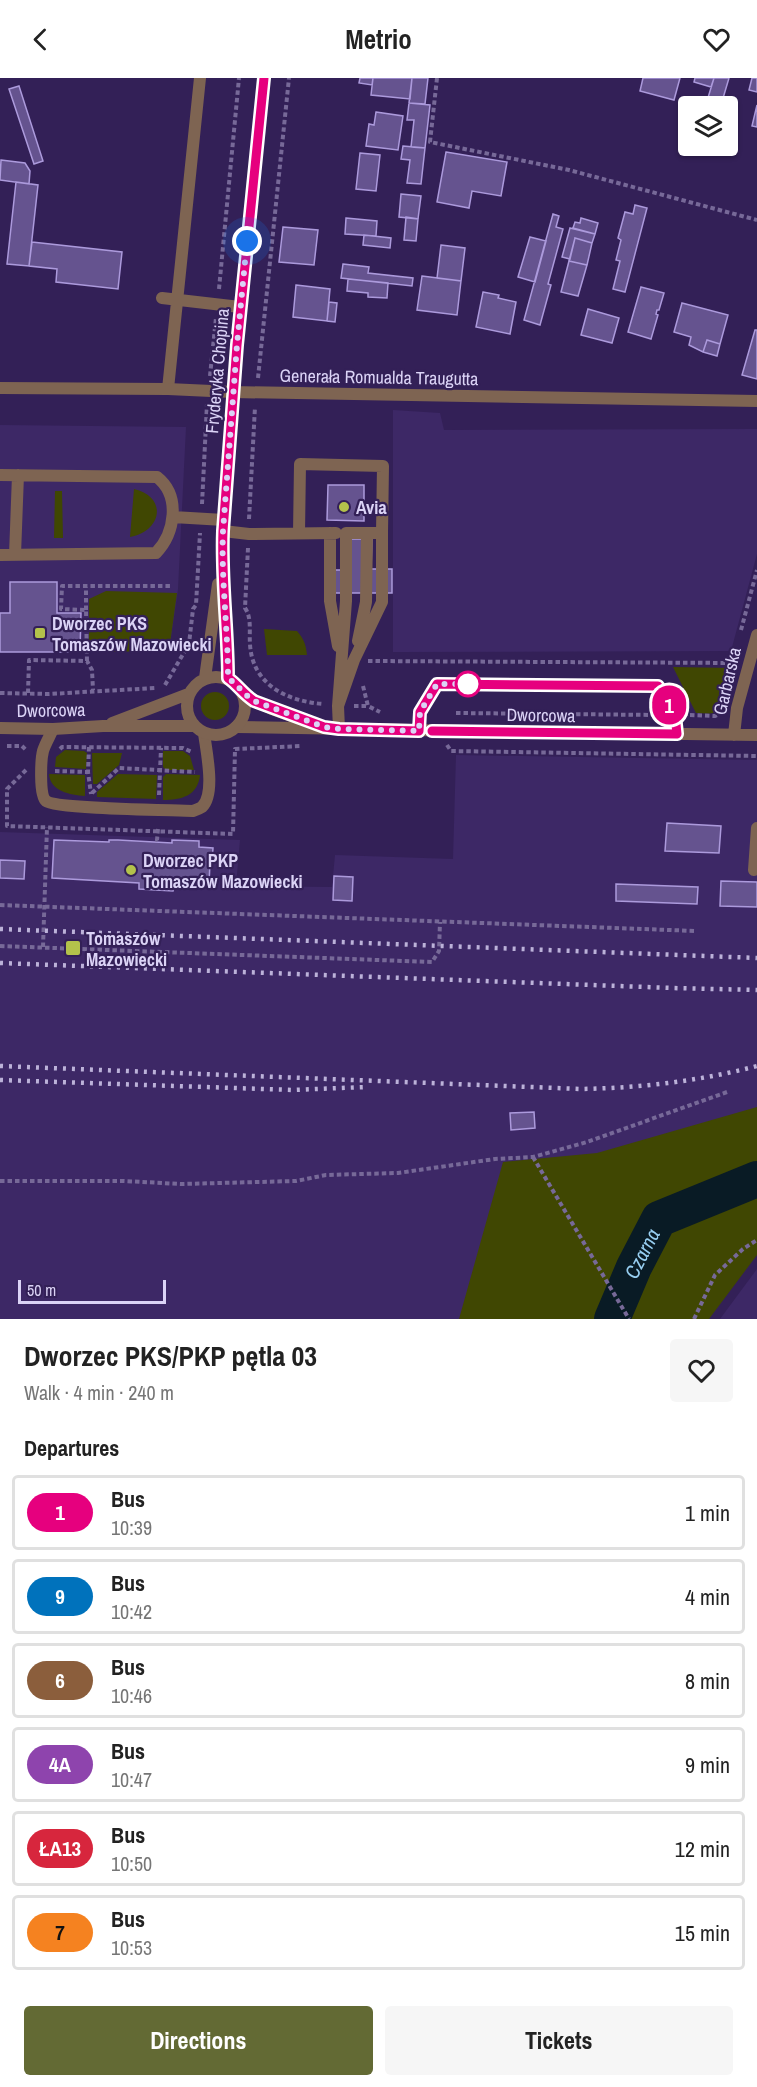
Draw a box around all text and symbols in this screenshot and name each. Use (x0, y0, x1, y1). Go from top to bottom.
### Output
text: Metrio (345, 21, 412, 57)
icon: back (24, 23, 57, 56)
icon: heart (700, 23, 733, 56)
map controls (678, 96, 738, 156)
button: layers (678, 96, 738, 156)
your location (232, 226, 262, 256)
street label: Fryderyka Chopina (199, 307, 235, 435)
street label: Generała Romualda Traugutta (280, 363, 478, 391)
place label: Avia (356, 495, 387, 520)
marker: Avia (337, 500, 351, 514)
place label: Dworzec PKS Tomaszów Mazowiecki (52, 611, 212, 657)
marker: Dworzec PKS Tomaszów Mazowiecki (33, 626, 47, 640)
street label: Garbarska (707, 645, 747, 717)
unlabelled marker (455, 671, 481, 697)
line badge: 1 (650, 686, 688, 724)
text: 1 (664, 691, 674, 720)
street label: Dworcowa (16, 697, 86, 723)
street label: Dworcowa (506, 702, 576, 728)
place label: Dworzec PKP Tomaszów Mazowiecki (143, 848, 303, 894)
marker: Dworzec PKP Tomaszów Mazowiecki (124, 863, 138, 877)
place label: Tomaszów Mazowiecki (86, 926, 167, 972)
marker: Tomaszów Mazowiecki (64, 939, 82, 957)
water label: Czarna (617, 1224, 665, 1282)
scale bar (18, 1277, 166, 1304)
text: 50 m (27, 1279, 56, 1301)
text: Dworzec PKS/PKP pętla 03 (24, 1337, 317, 1375)
button: heart (670, 1339, 733, 1402)
text: Walk · 4 min · 240 m (24, 1379, 174, 1406)
text: Departures (24, 1433, 119, 1463)
text: Bus (111, 1484, 145, 1514)
text: 1 (55, 1498, 65, 1527)
text: 1 min (685, 1498, 730, 1528)
text: 10:39 (111, 1514, 152, 1541)
text: Bus (111, 1568, 145, 1598)
text: 9 (55, 1582, 65, 1611)
text: 4 min (685, 1582, 730, 1612)
text: 10:42 (111, 1598, 152, 1625)
text: Bus (111, 1652, 145, 1682)
text: 6 (55, 1666, 65, 1695)
text: 8 min (685, 1666, 730, 1696)
text: 10:46 (111, 1682, 152, 1709)
text: Bus (111, 1736, 145, 1766)
text: 4A (49, 1750, 71, 1779)
text: 9 min (685, 1750, 730, 1780)
text: 10:47 (111, 1766, 152, 1793)
text: Bus (111, 1820, 145, 1850)
text: ŁA13 (39, 1834, 81, 1863)
text: 12 min (675, 1834, 730, 1864)
text: 10:50 (111, 1850, 152, 1877)
text: Bus (111, 1904, 145, 1934)
text: 7 (55, 1918, 65, 1947)
text: 15 min (675, 1918, 730, 1948)
text: 10:53 (111, 1934, 152, 1961)
button: Directions (24, 2006, 373, 2075)
button: Tickets (385, 2006, 733, 2075)

